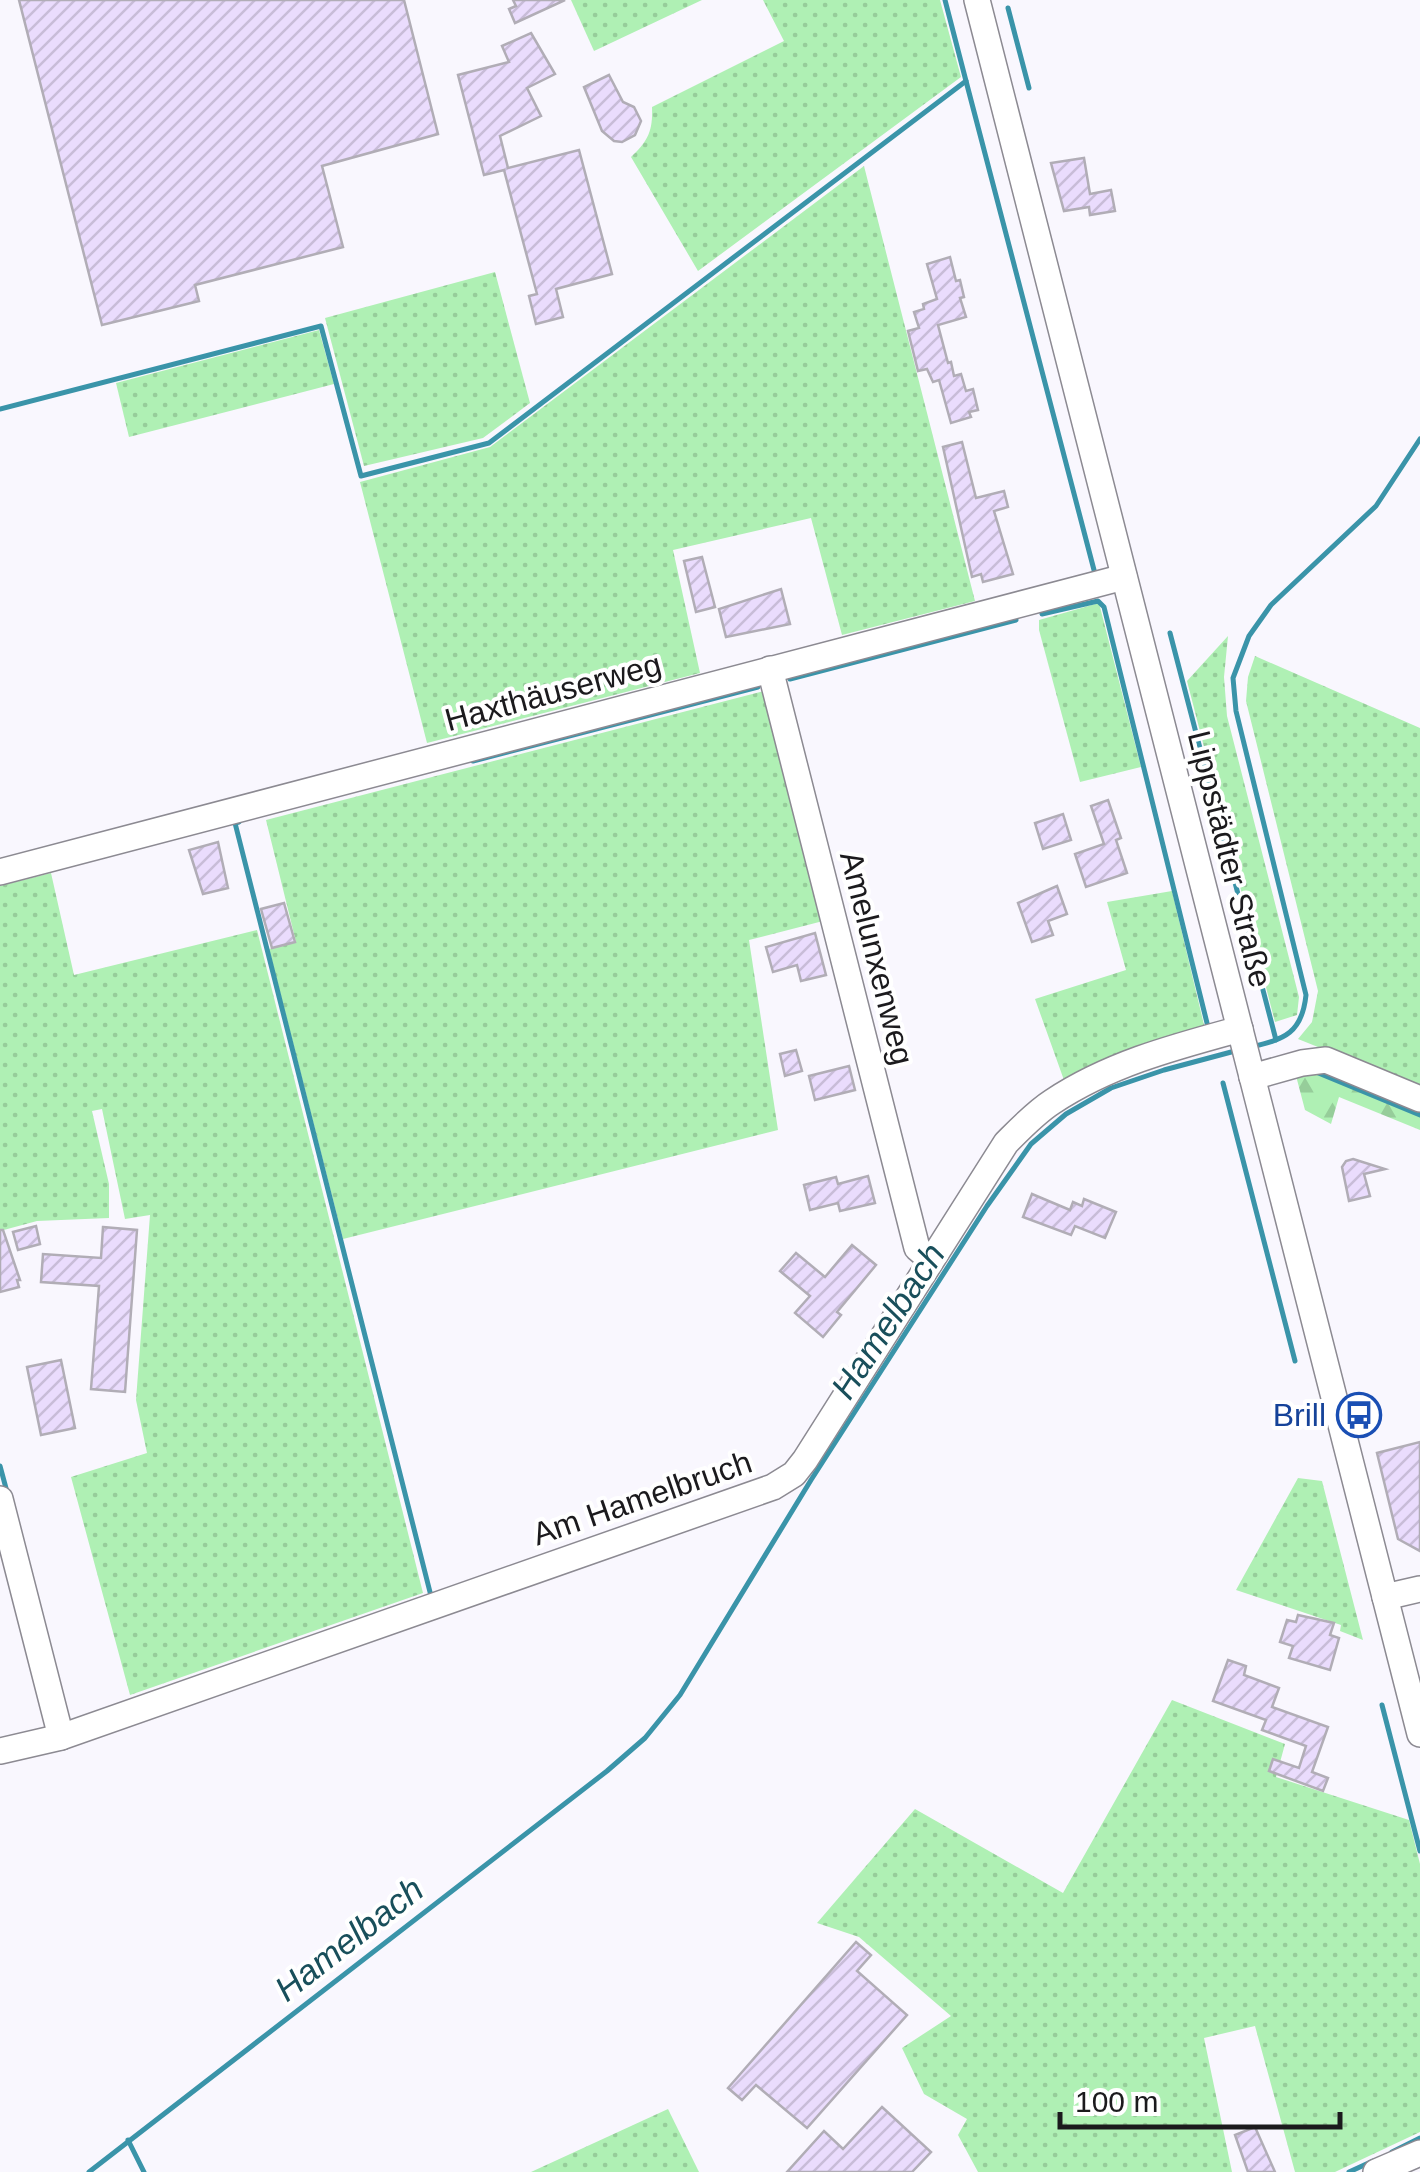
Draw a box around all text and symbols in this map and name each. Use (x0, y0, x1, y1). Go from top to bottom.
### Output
street label: Haxthäuserweg (441, 646, 665, 738)
street label: Lippstädter Straße (1181, 727, 1279, 991)
street label: Amelunxenweg (833, 847, 921, 1069)
water label: Hamelbach (823, 1236, 952, 1406)
bus stop icon: Brill (1336, 1392, 1382, 1438)
place label: Brill (1273, 1397, 1326, 1433)
street label: Am Hamelbruch (528, 1444, 756, 1552)
water label: Hamelbach (267, 1869, 430, 2008)
scale bar (1060, 2067, 1340, 2129)
text: 100 m (1075, 2085, 1158, 2118)

